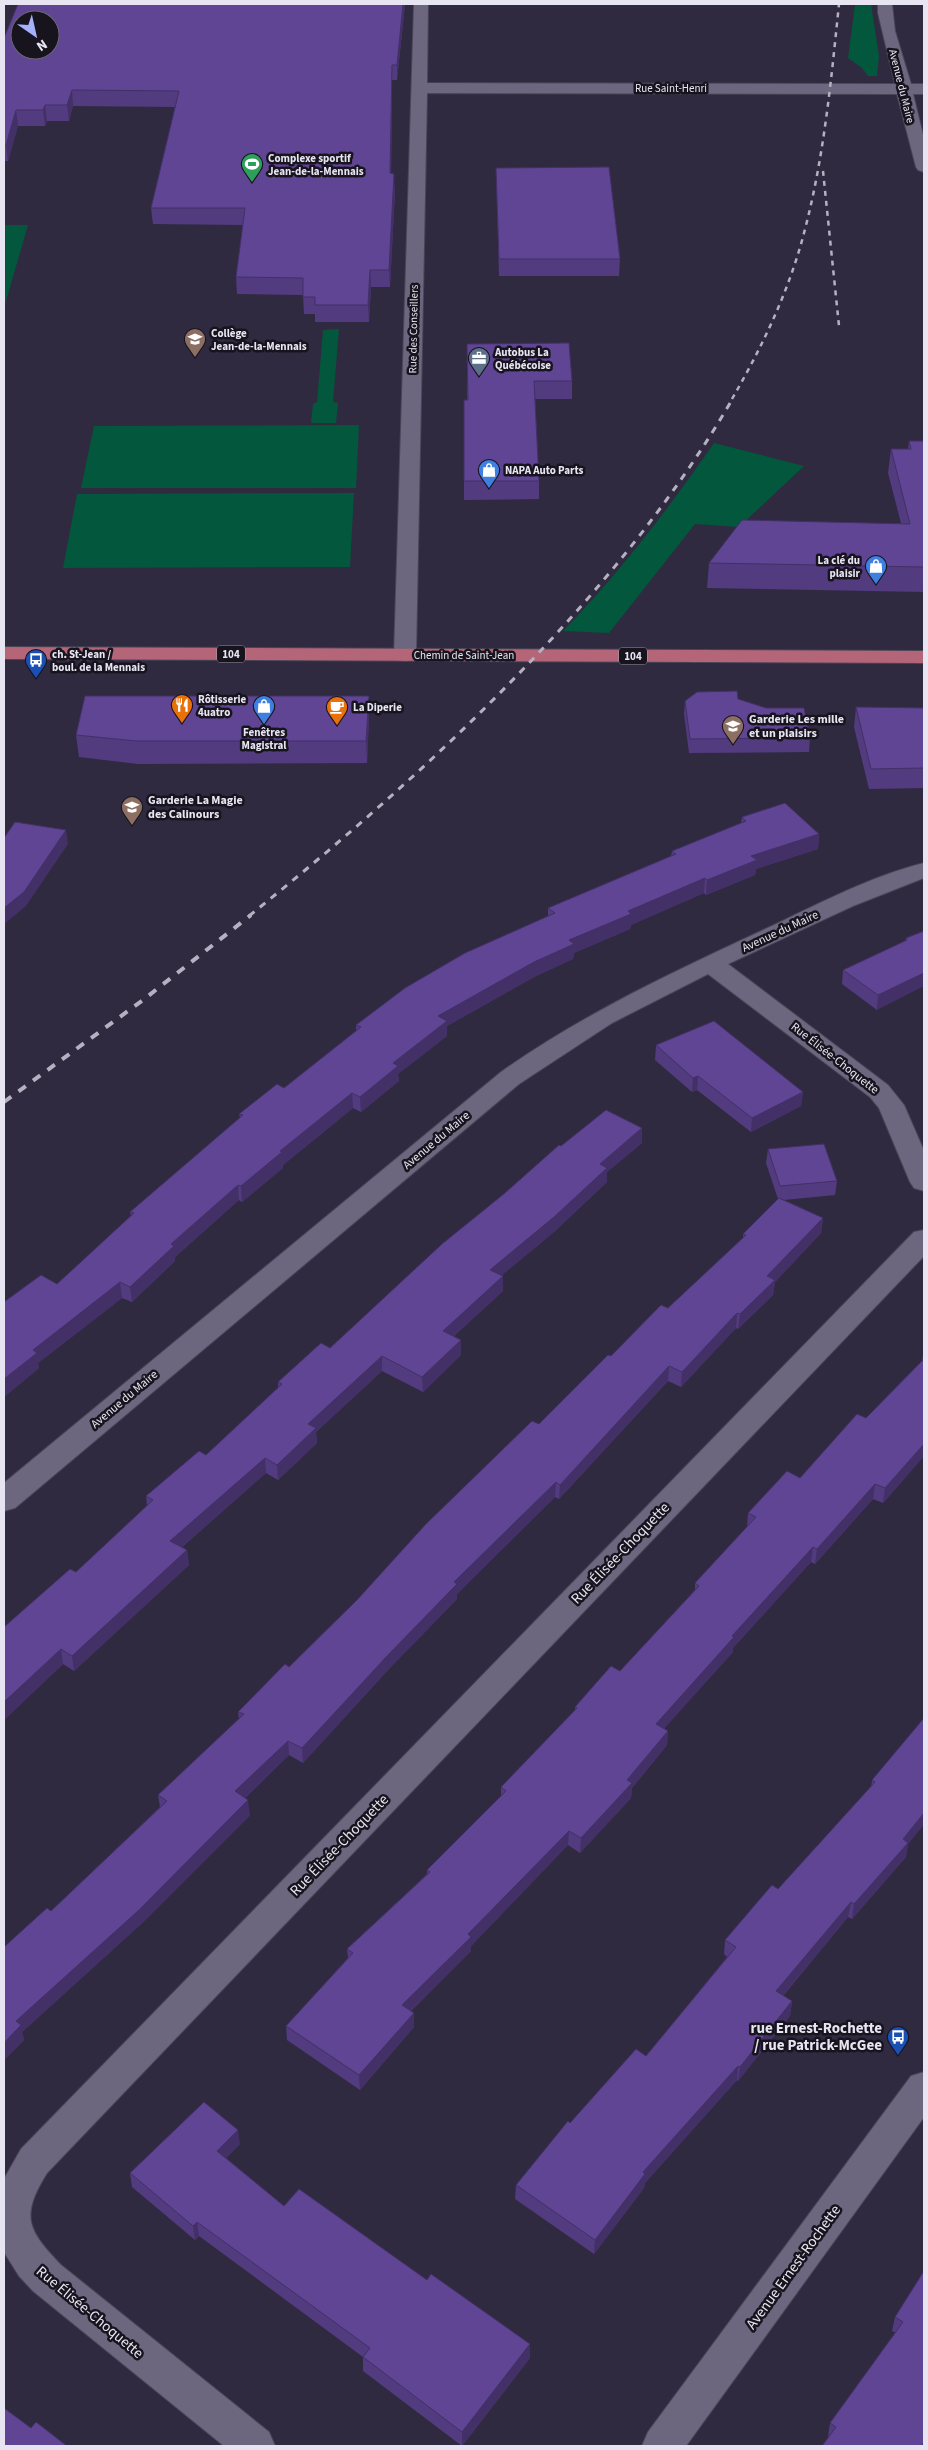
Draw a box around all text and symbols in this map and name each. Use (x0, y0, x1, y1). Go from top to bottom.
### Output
north arrow (10, 10, 60, 60)
text: N (32, 34, 51, 56)
street label: Avenue du Maire (885, 48, 918, 125)
street label: Rue Saint-Henri (635, 81, 707, 96)
place label: Complexe sportif Jean-de-la-Mennais (268, 151, 364, 179)
sports icon: Complexe sportif Jean-de-la-Mennais (240, 152, 264, 183)
street label: Rue des Conseillers (405, 284, 422, 374)
place label: Collège Jean-de-la-Mennais (211, 326, 307, 354)
school or university icon: Collège Jean-de-la-Mennais (183, 327, 207, 358)
place label: Autobus La Québécoise (494, 345, 551, 373)
office icon: Autobus La Québécoise (467, 346, 491, 377)
shop icon: NAPA Auto Parts (477, 458, 501, 489)
place label: NAPA Auto Parts (505, 463, 584, 478)
place label: La clé du plaisir (818, 553, 861, 581)
shop icon: La clé du plaisir (864, 554, 888, 585)
road number: 104 (217, 646, 245, 662)
place label: ch. St-Jean / boul. de la Mennais (52, 647, 145, 675)
bus stop icon: ch. St-Jean / boul. de la Mennais (24, 648, 48, 679)
street label: Chemin de Saint-Jean (414, 648, 514, 663)
road number: 104 (619, 648, 647, 664)
place label: Rôtisserie 4uatro (198, 692, 247, 720)
restaurant icon: Rôtisserie 4uatro (170, 693, 194, 724)
shop icon: Fenêtres Magistral (252, 694, 276, 725)
cafe icon: La Diperie (325, 695, 349, 726)
place label: La Diperie (353, 700, 402, 715)
place label: Garderie Les mille et un plaisirs (749, 711, 844, 742)
school or university icon: Garderie Les mille et un plaisirs (721, 714, 745, 745)
place label: Fenêtres Magistral (242, 725, 287, 753)
place label: Garderie La Magie des Calinours (148, 792, 243, 823)
school or university icon: Garderie La Magie des Calinours (120, 795, 144, 826)
street label: Avenue du Maire (739, 906, 821, 957)
street label: Rue Élisée-Choquette (787, 1019, 882, 1098)
street label: Avenue du Maire (399, 1107, 473, 1173)
street label: Avenue du Maire (87, 1366, 161, 1432)
street label: Rue Élisée-Choquette (566, 1498, 675, 1609)
street label: Rue Élisée-Choquette (285, 1790, 394, 1901)
place label: rue Ernest-Rochette / rue Patrick-McGee (750, 2018, 882, 2056)
bus stop icon: rue Ernest-Rochette / rue Patrick-McGee (886, 2025, 910, 2056)
street label: Avenue Ernest-Rochette (741, 2201, 846, 2334)
street label: Rue Élisée-Choquette (32, 2261, 148, 2364)

